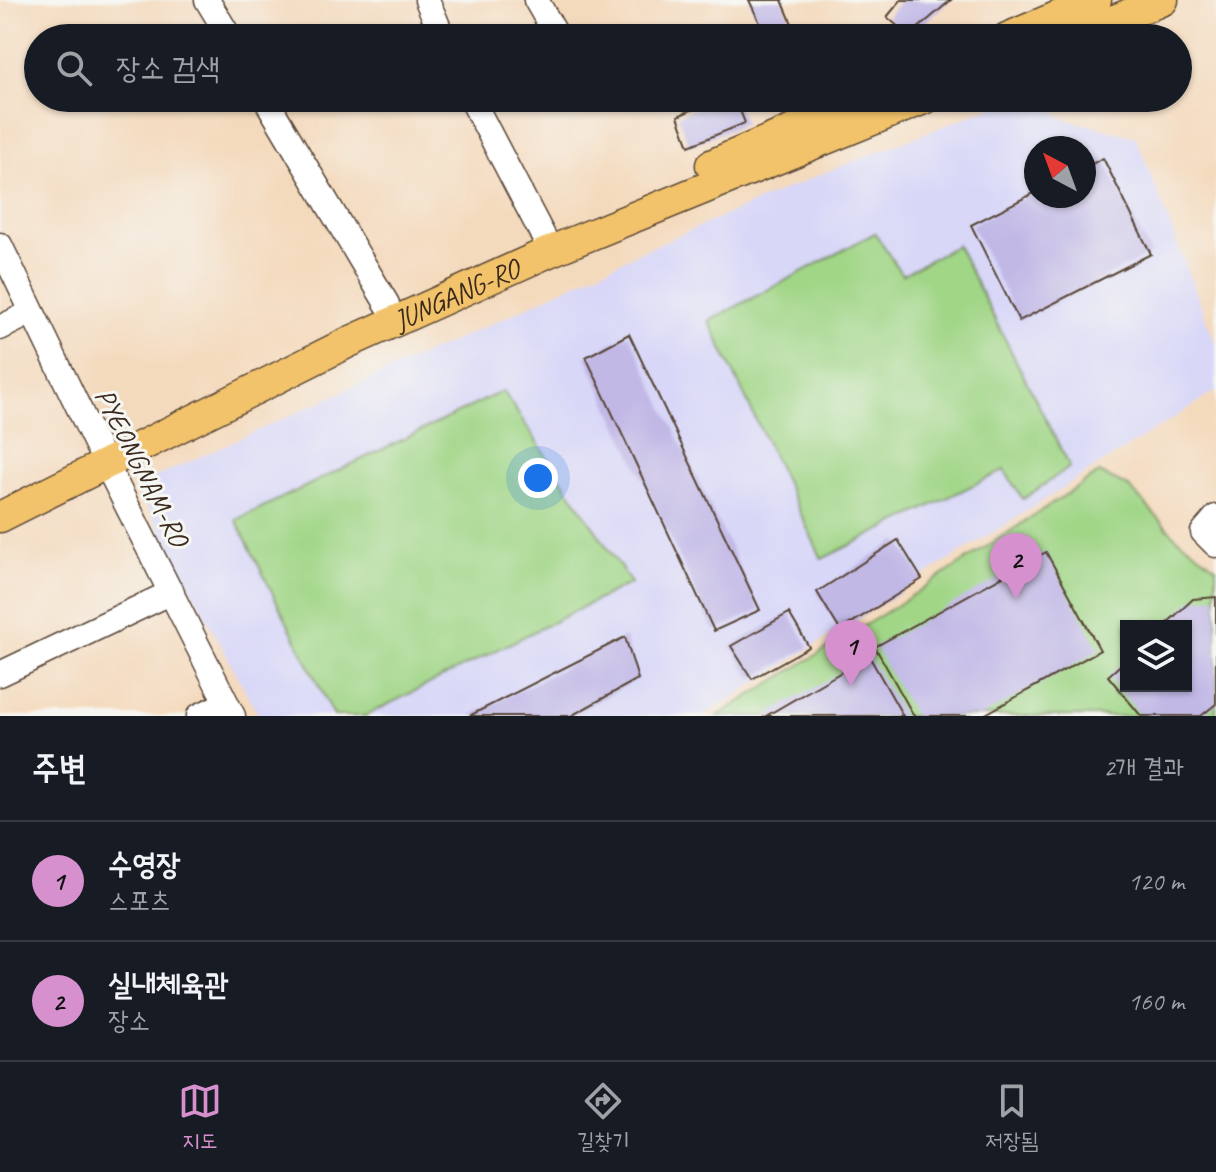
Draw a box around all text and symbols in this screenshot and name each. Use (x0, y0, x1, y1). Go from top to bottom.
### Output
search box (24, 24, 1192, 112)
icon: search (52, 46, 96, 90)
text: 장소 검색 (116, 49, 220, 87)
north arrow (1024, 136, 1096, 208)
street label: JUNGANG-RO (386, 249, 527, 338)
street label: PYEONGNAM-RO (87, 382, 198, 554)
your location (518, 458, 558, 498)
pin: 2 (990, 533, 1042, 599)
pin: 1 (825, 620, 877, 686)
map controls (1120, 620, 1192, 692)
button: layers (1120, 620, 1192, 692)
text: 주변 (32, 746, 87, 789)
text: 2개 결과 (1103, 751, 1184, 784)
text: 수영장 (108, 845, 180, 883)
text: 1 (52, 865, 64, 898)
text: 120 m (1128, 865, 1184, 898)
text: 스포츠 (108, 884, 171, 917)
text: 실내체육관 (108, 965, 229, 1003)
text: 2 (52, 985, 64, 1018)
text: 160 m (1128, 985, 1184, 1018)
text: 장소 (108, 1004, 150, 1037)
tab: 지도 (178, 1079, 222, 1155)
tab: 길찾기 (577, 1079, 630, 1155)
tab: 저장됨 (985, 1079, 1038, 1155)

